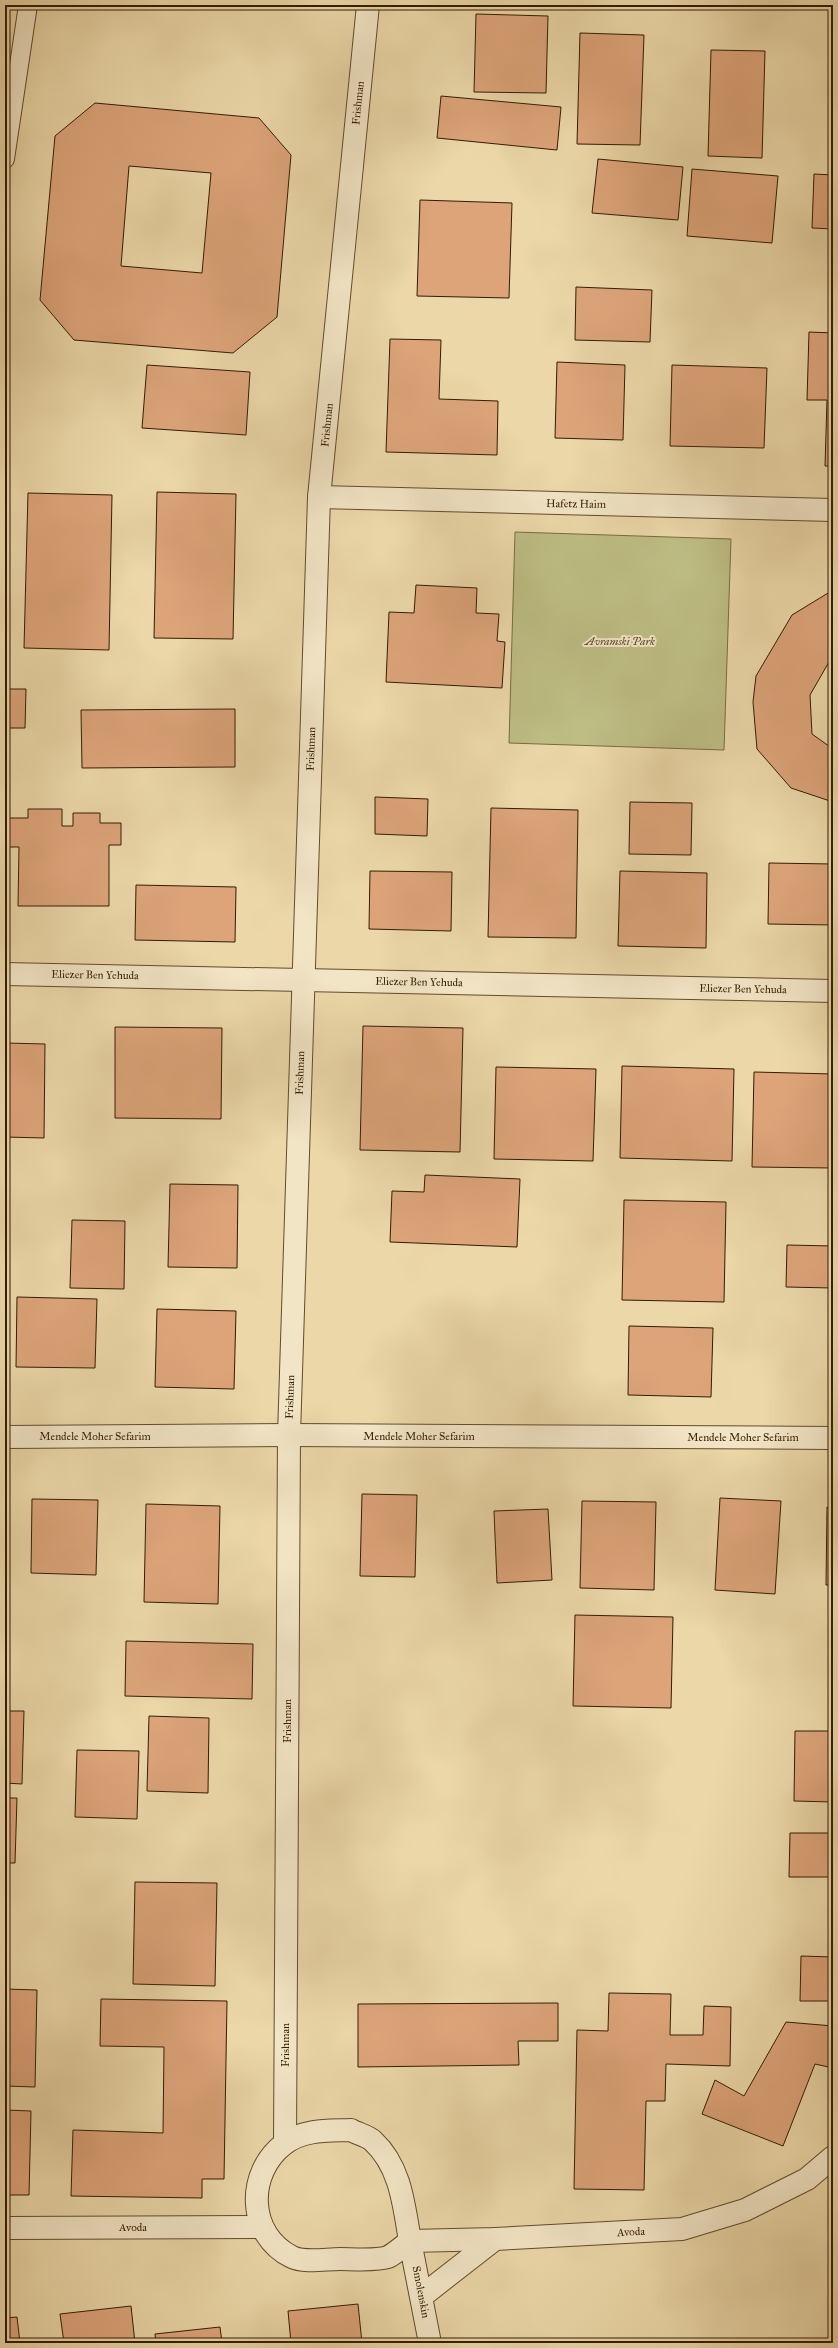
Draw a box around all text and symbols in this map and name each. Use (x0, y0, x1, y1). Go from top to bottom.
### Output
street label: Frishman (349, 80, 367, 126)
street label: Frishman (318, 402, 336, 448)
street label: Hafetz Haim (546, 497, 607, 511)
park label: Avramski Park (584, 635, 655, 648)
street label: Frishman (304, 727, 318, 771)
street label: Eliezer Ben Yehuda (51, 968, 139, 982)
street label: Eliezer Ben Yehuda (375, 975, 463, 989)
street label: Eliezer Ben Yehuda (699, 982, 787, 996)
street label: Frishman (293, 1051, 307, 1095)
street label: Frishman (283, 1375, 297, 1419)
street label: Mendele Moher Sefarim (39, 1430, 151, 1443)
street label: Mendele Moher Sefarim (363, 1430, 475, 1443)
street label: Mendele Moher Sefarim (687, 1431, 799, 1444)
street label: Frishman (281, 1699, 294, 1743)
street label: Frishman (279, 2023, 292, 2067)
street label: Avoda (118, 2221, 147, 2234)
street label: Avoda (616, 2225, 646, 2239)
street label: Smolenskin (410, 2265, 432, 2319)

